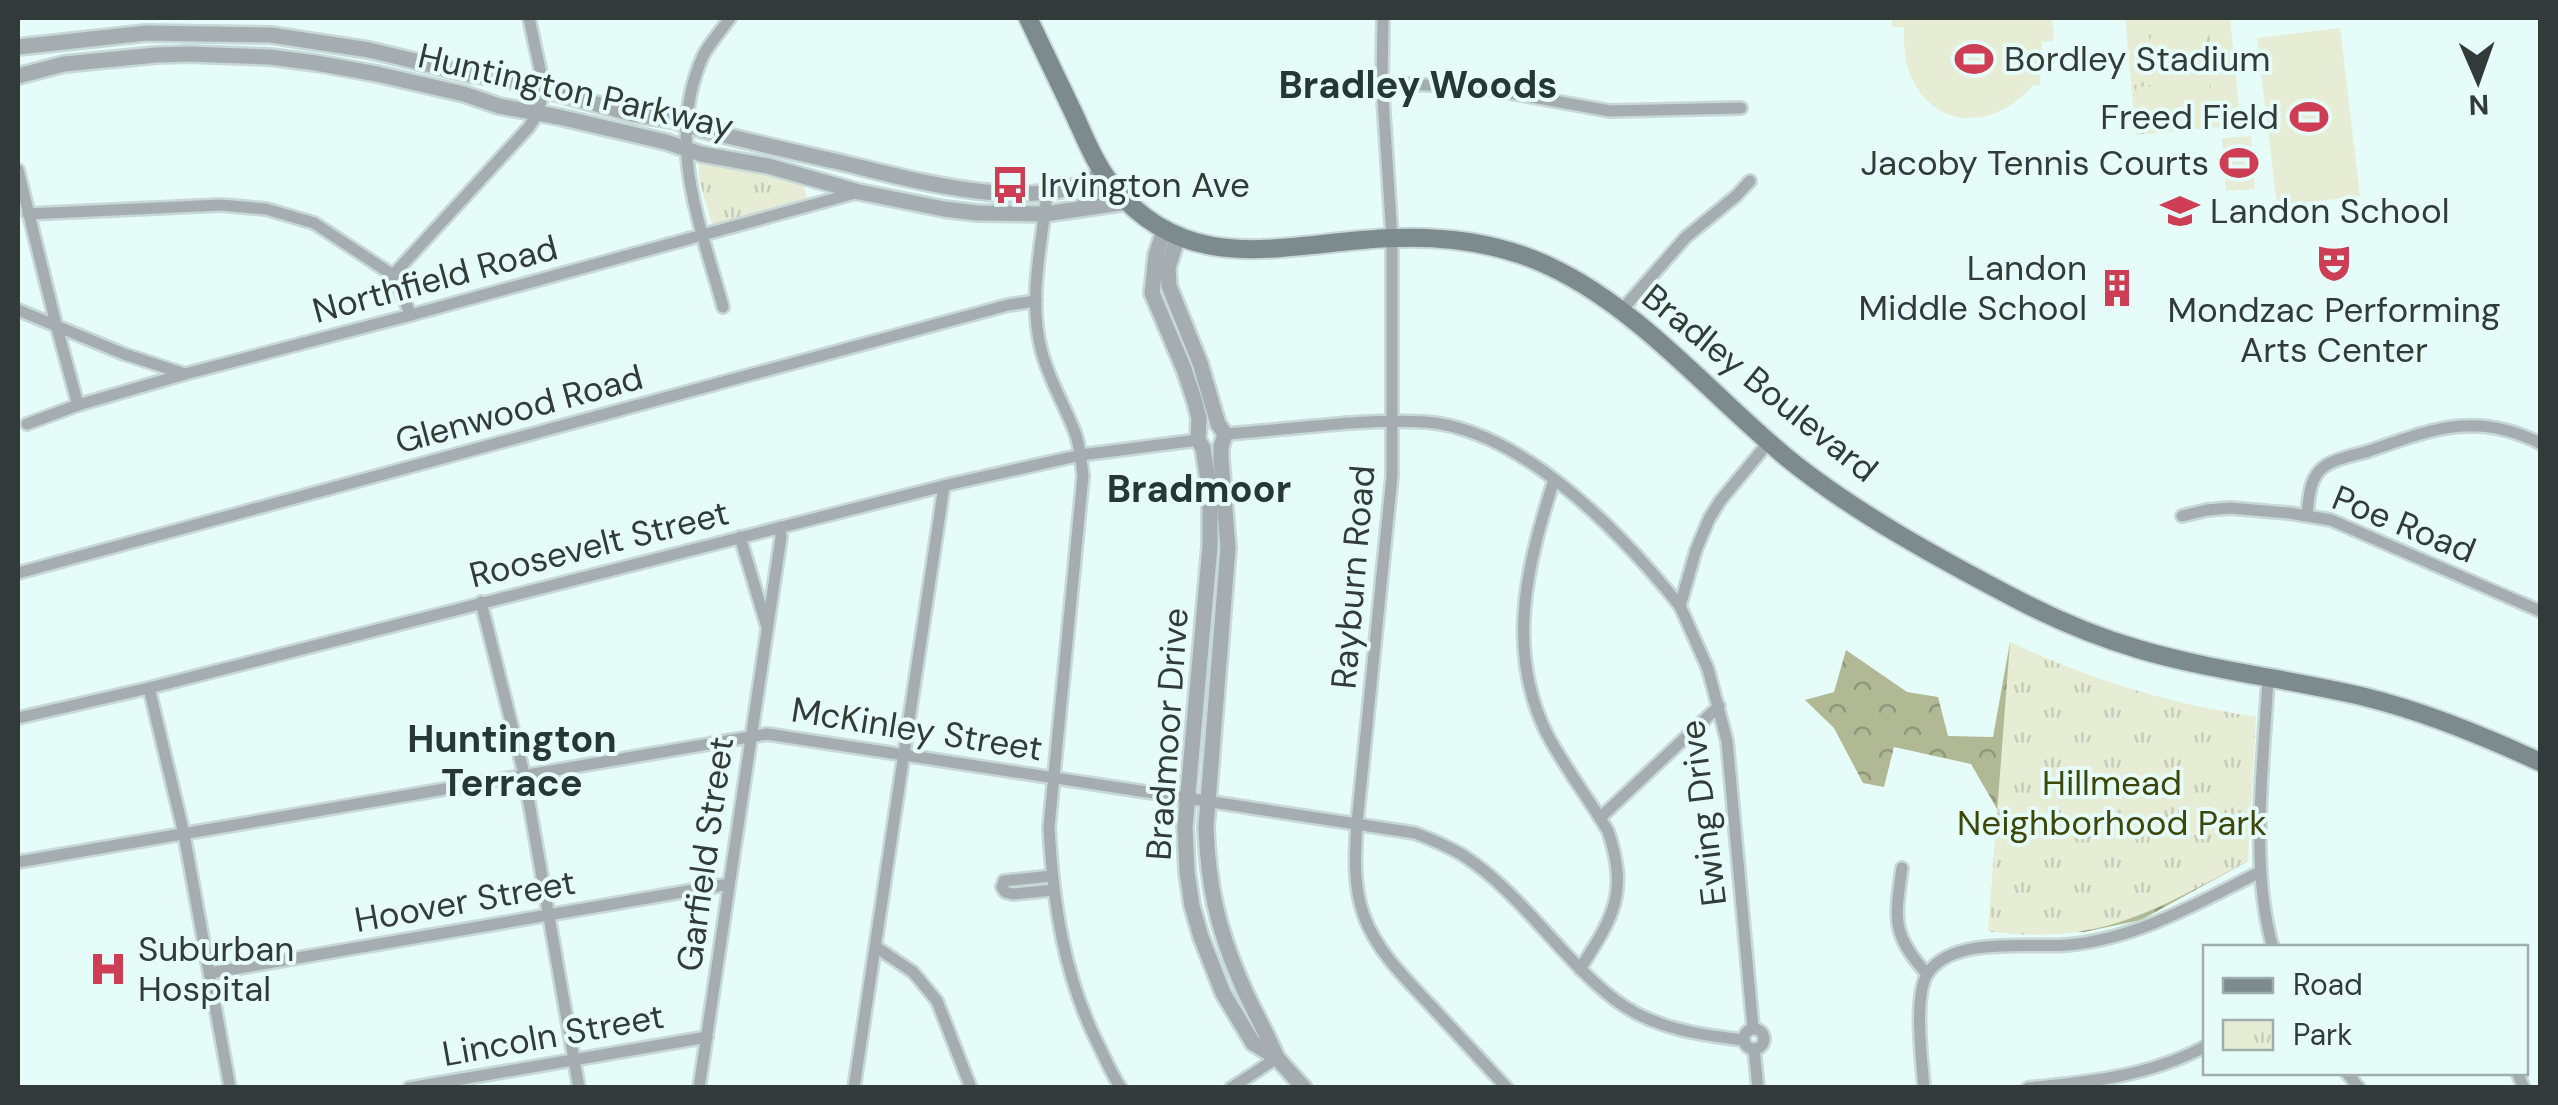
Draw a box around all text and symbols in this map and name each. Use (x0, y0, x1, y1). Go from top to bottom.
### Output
north arrow (2428, 30, 2528, 130)
street label: Huntington Parkway (414, 32, 738, 150)
place label: Bordley Stadium (2004, 36, 2271, 82)
sports icon: Bordley Stadium (1953, 38, 1995, 80)
district label: Bradley Woods (1278, 60, 1558, 110)
text: N (2468, 86, 2490, 123)
place label: Freed Field (2100, 94, 2279, 140)
sports icon: Freed Field (2288, 96, 2330, 138)
place label: Jacoby Tennis Courts (1860, 140, 2209, 186)
sports icon: Jacoby Tennis Courts (2218, 142, 2260, 184)
place label: Irvington Ave (1040, 162, 1250, 208)
bus stop icon: Irvington Ave (989, 164, 1031, 206)
place label: Landon School (2210, 188, 2449, 234)
school or university icon: Landon School (2159, 190, 2201, 232)
street label: Northfield Road (307, 224, 563, 334)
theatre icon: Mondzac Performing Arts Center (2313, 242, 2355, 284)
place label: Landon Middle School (1859, 245, 2087, 331)
building icon: Landon Middle School (2096, 267, 2138, 309)
street label: Bradley Boulevard (1633, 274, 1887, 492)
place label: Mondzac Performing Arts Center (2168, 287, 2500, 373)
street label: Glenwood Road (390, 354, 648, 464)
street label: Rayburn Road (1320, 463, 1386, 691)
district label: Bradmoor (1107, 464, 1291, 514)
street label: Poe Road (2326, 474, 2482, 574)
street label: Roosevelt Street (465, 490, 733, 598)
street label: Bradmoor Drive (1135, 606, 1199, 862)
street label: McKinley Street (788, 686, 1046, 772)
district label: Huntington Terrace (407, 714, 617, 808)
street label: Ewing Drive (1669, 718, 1737, 908)
street label: Garfield Street (666, 734, 744, 974)
park label: Hillmead Neighborhood Park (1957, 760, 2267, 846)
street label: Hoover Street (351, 859, 579, 943)
place label: Suburban Hospital (138, 926, 294, 1012)
legend (2203, 945, 2528, 1075)
hospital icon: Suburban Hospital (87, 948, 129, 990)
text: Road (2293, 965, 2363, 1004)
street label: Lincoln Street (439, 993, 667, 1077)
text: Park (2293, 1015, 2352, 1054)

